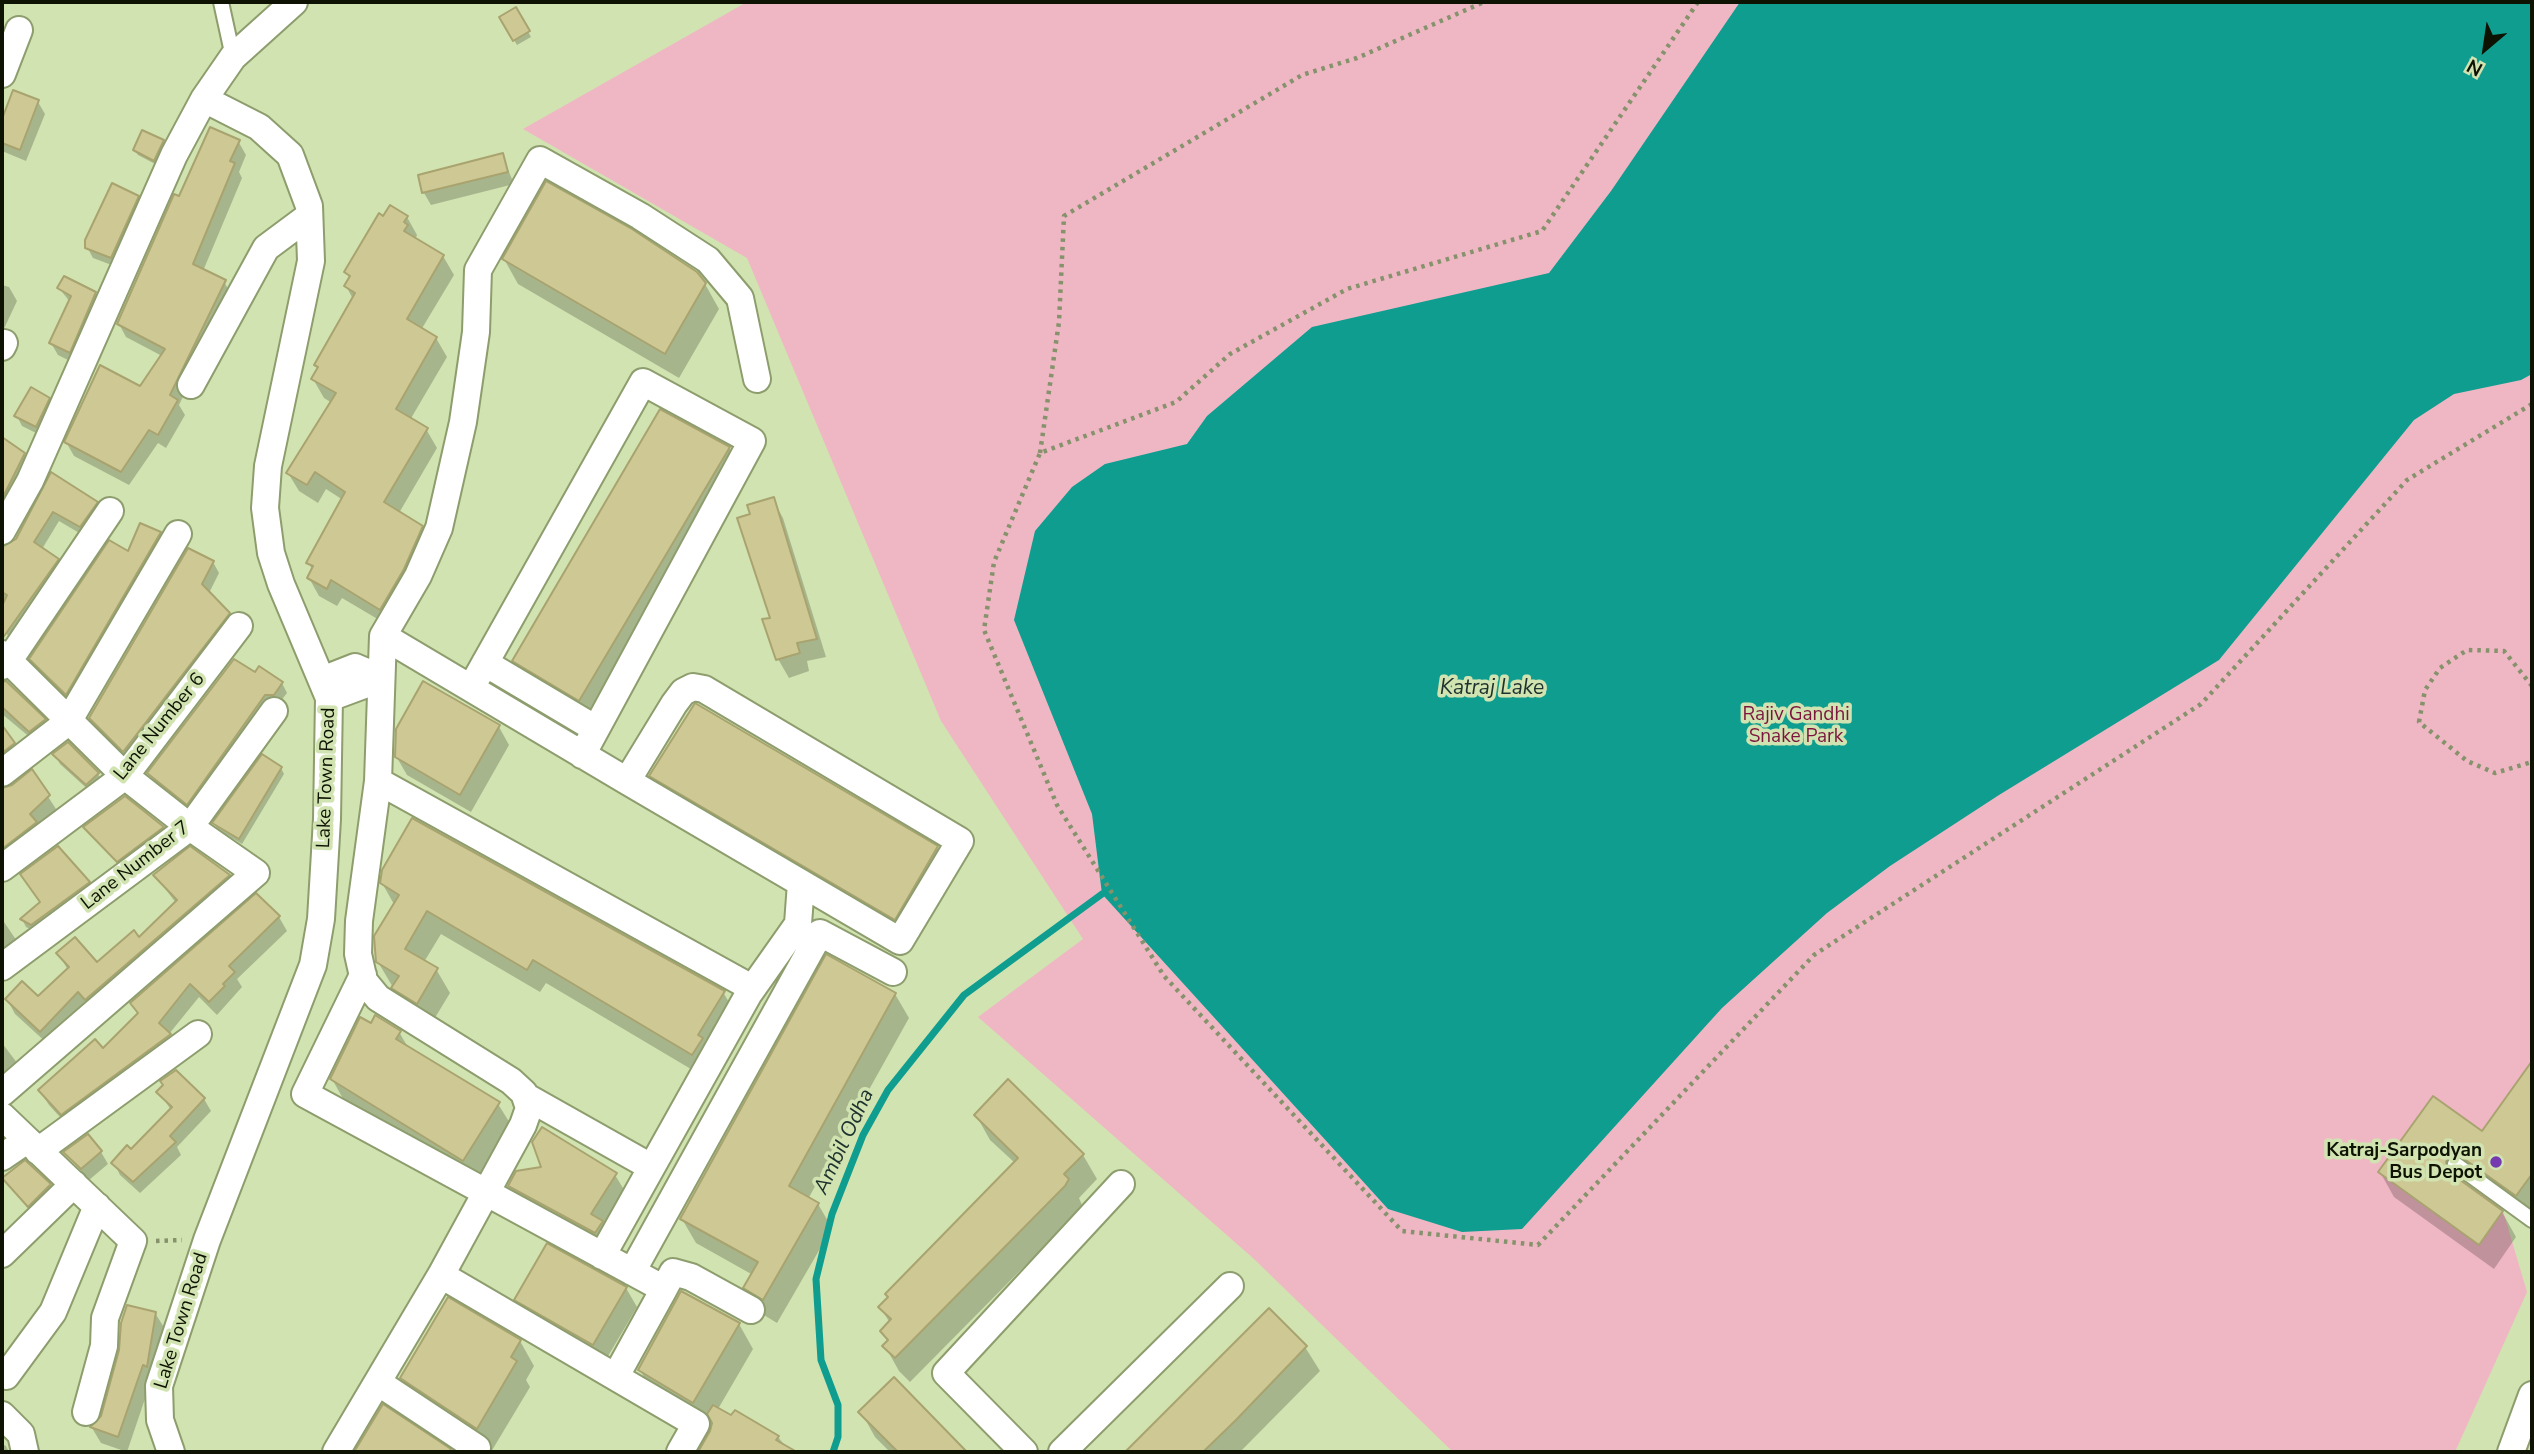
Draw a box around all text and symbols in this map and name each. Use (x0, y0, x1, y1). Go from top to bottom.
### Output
north arrow (2450, 14, 2520, 84)
text: N (2462, 53, 2487, 82)
street label: Lane Number 6 (110, 669, 210, 785)
water label: Katraj Lake (1440, 676, 1544, 702)
park label: Rajiv Gandhi Snake Park (1742, 704, 1850, 748)
street label: Lake Town Road (313, 707, 341, 849)
street label: Lane Number 7 (77, 817, 195, 915)
water label: Ambil Odha (810, 1085, 880, 1199)
place label: Katraj-Sarpodyan Bus Depot (2326, 1140, 2482, 1184)
marker: Katraj-Sarpodyan Bus Depot (2488, 1154, 2504, 1170)
street label: Lake Town Road (150, 1250, 214, 1392)

